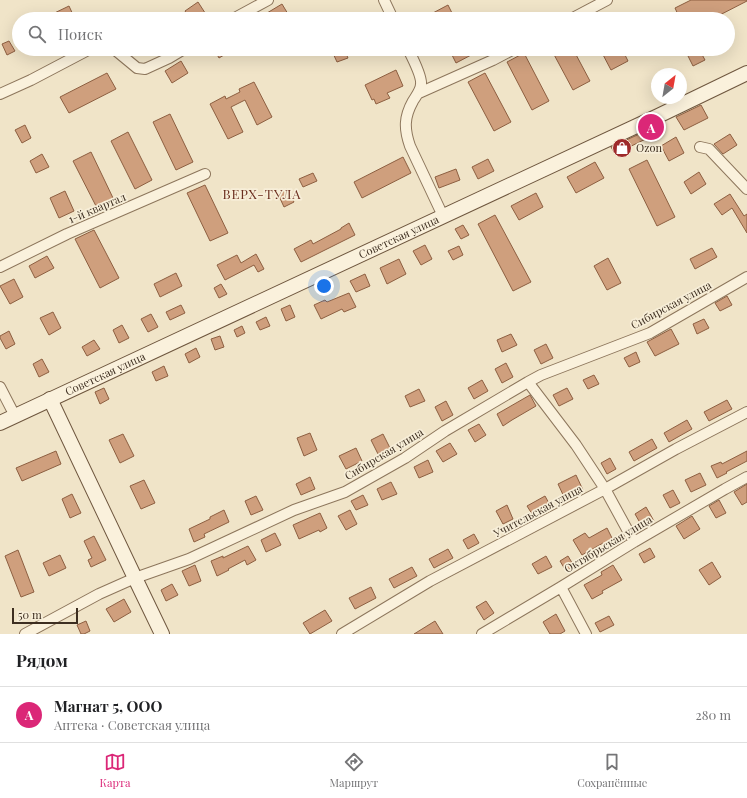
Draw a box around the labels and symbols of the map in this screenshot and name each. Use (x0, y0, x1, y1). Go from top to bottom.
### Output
north arrow (651, 68, 687, 104)
pin: A (638, 112, 664, 142)
shop icon: Ozon (611, 137, 633, 159)
place label: Ozon (636, 140, 662, 155)
district label: ВЕРХ-ТУЛА (222, 185, 302, 202)
street label: 1-й квартал (66, 189, 128, 226)
street label: Советская улица (356, 211, 442, 262)
your location (314, 276, 334, 296)
street label: Сибирская улица (628, 277, 714, 332)
street label: Советская улица (62, 348, 148, 399)
street label: Сибирская улица (342, 424, 426, 483)
street label: Учительская улица (490, 481, 585, 541)
street label: Октябрьская улица (561, 511, 655, 576)
scale bar (12, 606, 78, 625)

